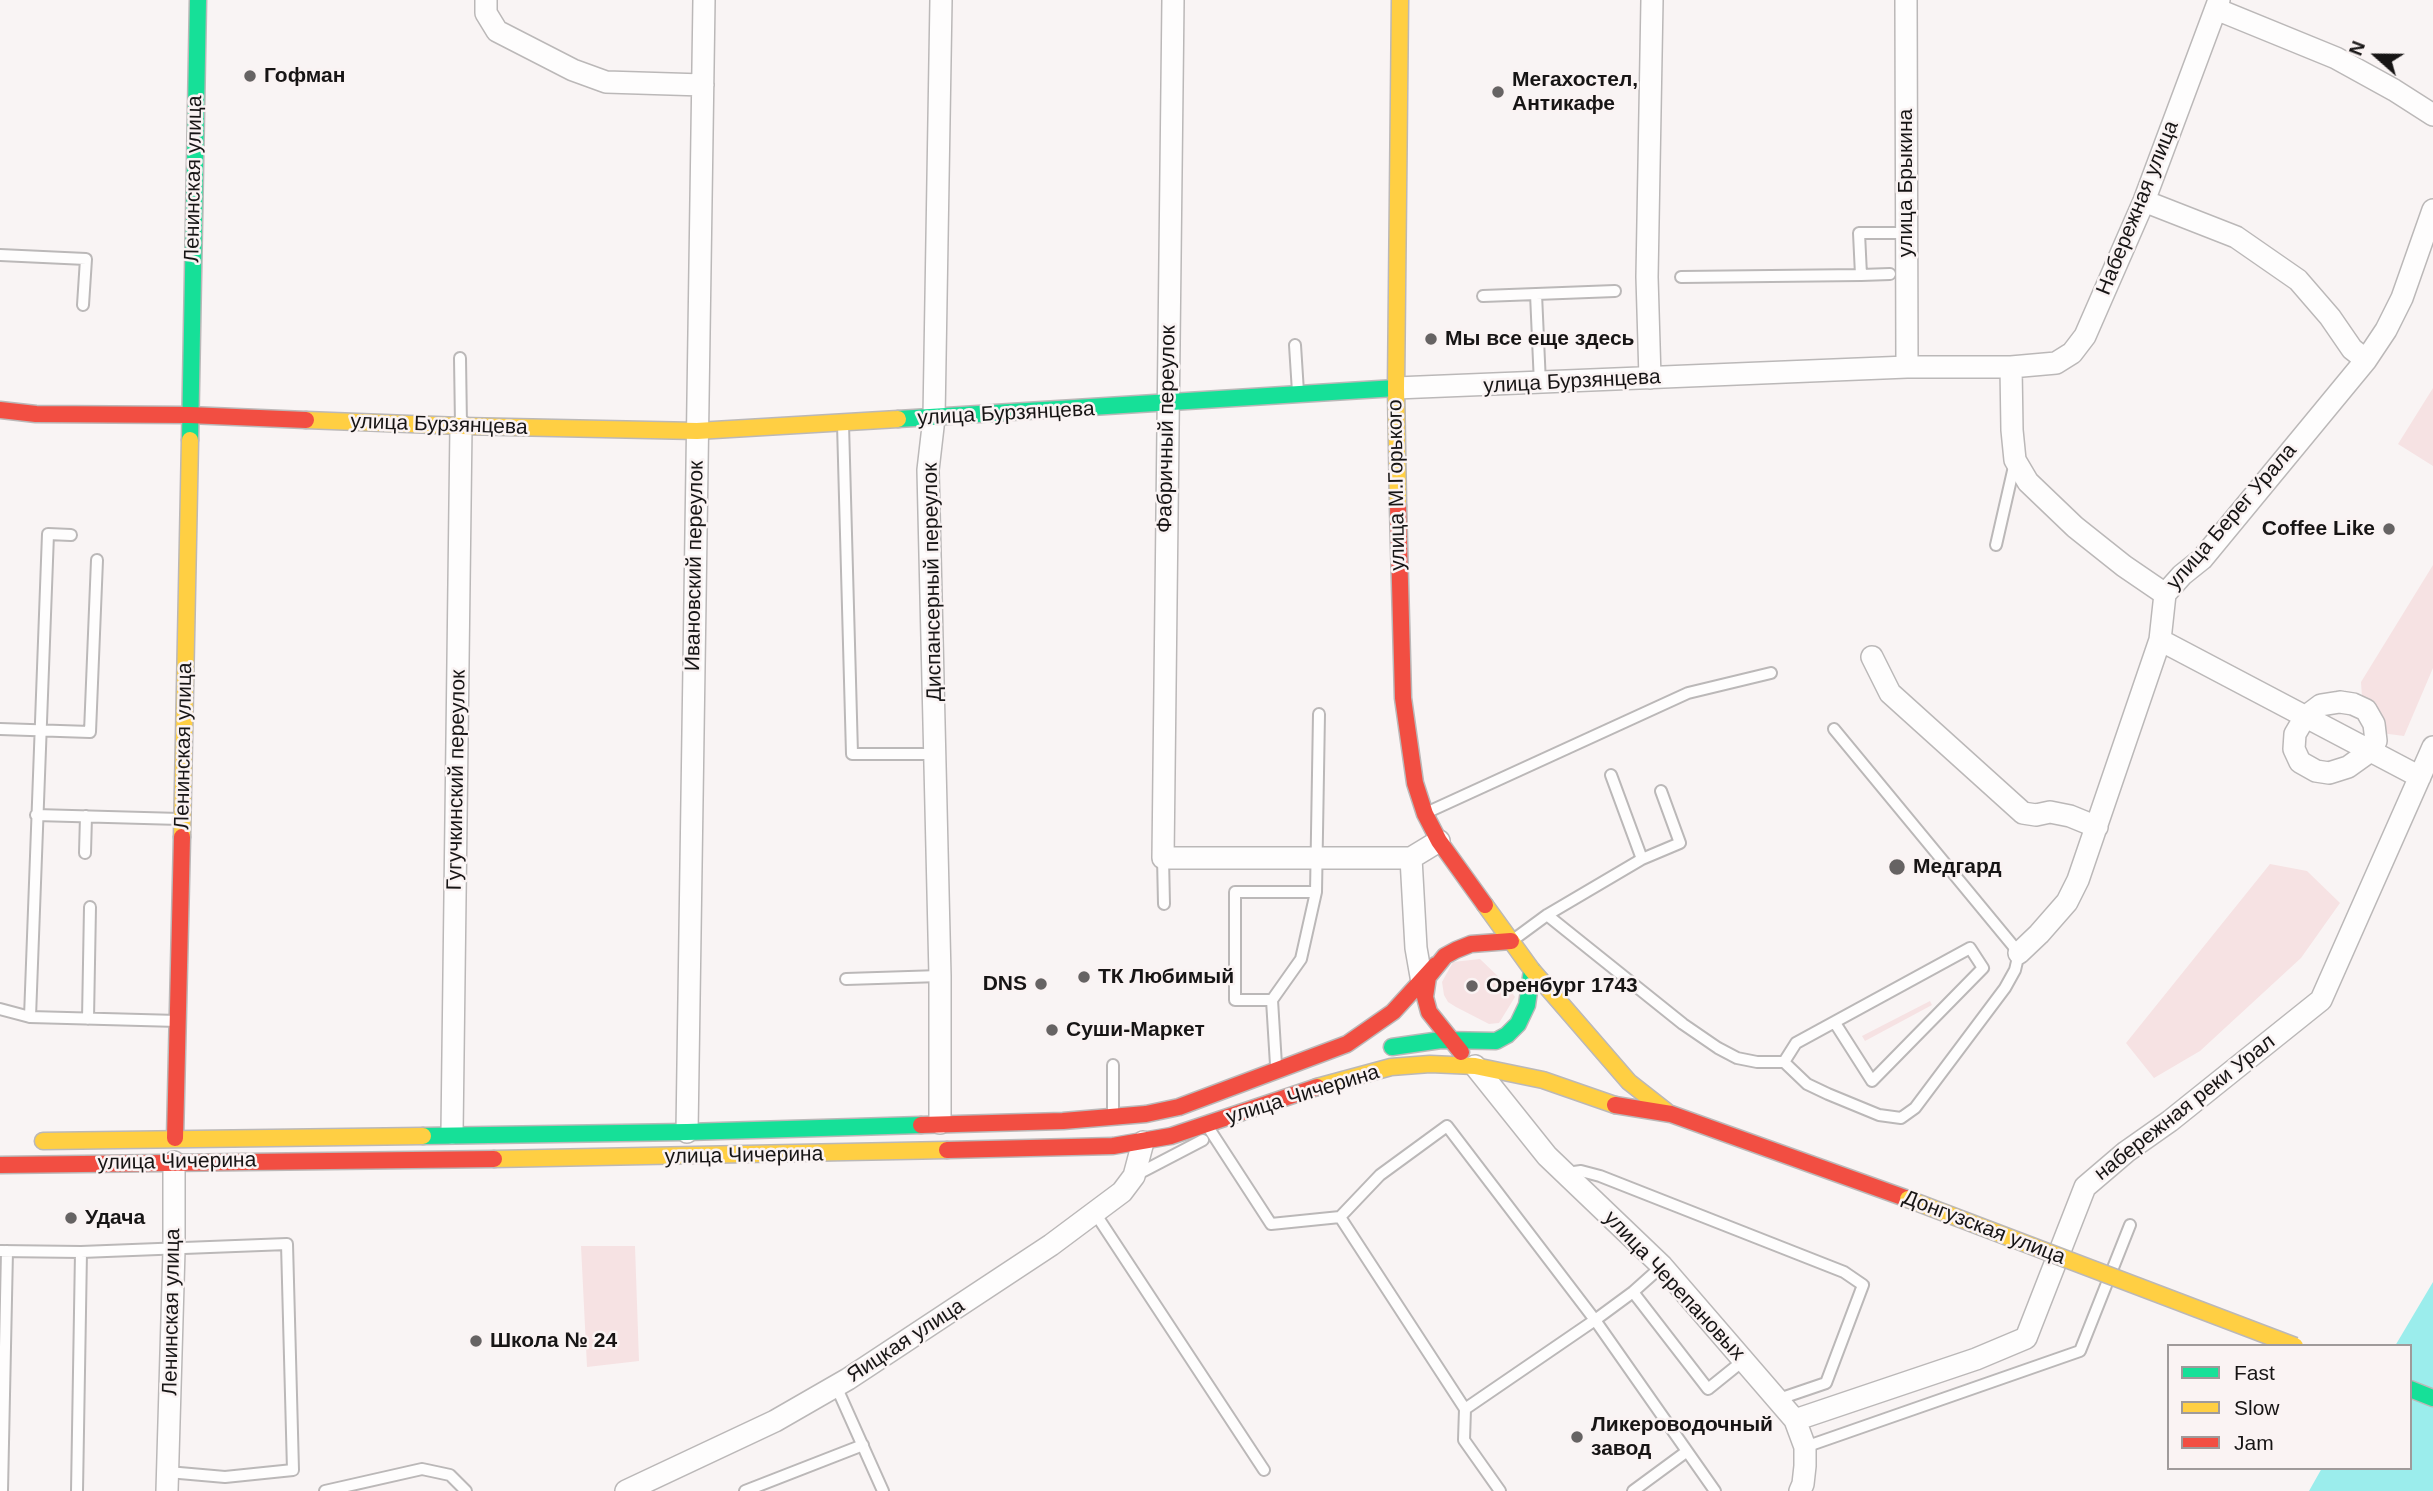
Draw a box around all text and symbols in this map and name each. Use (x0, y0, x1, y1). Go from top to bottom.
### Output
north arrow (2342, 21, 2412, 91)
text: N (2345, 38, 2369, 58)
place label: Гофман (264, 63, 345, 89)
place label: Мегахостел, Антикафе (1512, 67, 1638, 117)
marker: Гофман (242, 68, 258, 84)
marker: Мегахостел, Антикафе (1490, 84, 1506, 100)
street label: Ленинская улица (180, 95, 208, 263)
street label: улица Брыкина (1893, 109, 1919, 257)
street label: Набережная улица (2092, 117, 2184, 299)
street label: Фабричный переулок (1153, 325, 1181, 533)
place label: Мы все еще здесь (1445, 326, 1635, 352)
marker: Мы все еще здесь (1423, 331, 1439, 347)
street label: улица Бурзянцева (1483, 365, 1661, 399)
street label: улица Бурзянцева (917, 397, 1095, 431)
street label: улица М.Горького (1383, 399, 1411, 571)
street label: улица Бурзянцева (350, 409, 528, 441)
street label: улица Берег Урала (2162, 439, 2302, 595)
street label: Ивановский переулок (681, 461, 709, 671)
street label: Диспансерный переулок (918, 462, 948, 702)
place label: Coffee Like (2262, 516, 2375, 542)
marker: Coffee Like (2381, 521, 2397, 537)
street label: Ленинская улица (170, 662, 198, 830)
street label: Гугучкинский переулок (442, 669, 472, 891)
place label: Медгард (1913, 854, 2002, 880)
marker: Медгард (1887, 857, 1907, 877)
place label: ТК Любимый (1098, 964, 1234, 990)
marker: ТК Любимый (1076, 969, 1092, 985)
place label: DNS (983, 971, 1027, 997)
place label: Оренбург 1743 (1486, 973, 1638, 999)
marker: DNS (1033, 976, 1049, 992)
marker: Оренбург 1743 (1464, 978, 1480, 994)
place label: Суши-Маркет (1066, 1017, 1205, 1043)
marker: Суши-Маркет (1044, 1022, 1060, 1038)
street label: набережная реки Урал (2090, 1030, 2280, 1186)
street label: улица Чичерина (1223, 1060, 1383, 1130)
street label: улица Чичерина (664, 1142, 824, 1170)
street label: улица Чичерина (97, 1148, 257, 1176)
street label: Донгузская улица (1899, 1185, 2069, 1271)
place label: Удача (85, 1205, 145, 1231)
street label: улица Черепановых (1598, 1206, 1750, 1366)
marker: Удача (63, 1210, 79, 1226)
street label: Ленинская улица (158, 1228, 186, 1396)
street label: Яицкая улица (842, 1294, 970, 1388)
place label: Школа № 24 (490, 1328, 617, 1354)
marker: Школа № 24 (468, 1333, 484, 1349)
legend (2167, 1344, 2412, 1470)
text: Fast (2234, 1361, 2275, 1384)
text: Slow (2234, 1396, 2280, 1419)
place label: Ликероводочный завод (1591, 1412, 1773, 1462)
marker: Ликероводочный завод (1569, 1429, 1585, 1445)
text: Jam (2234, 1431, 2274, 1454)

